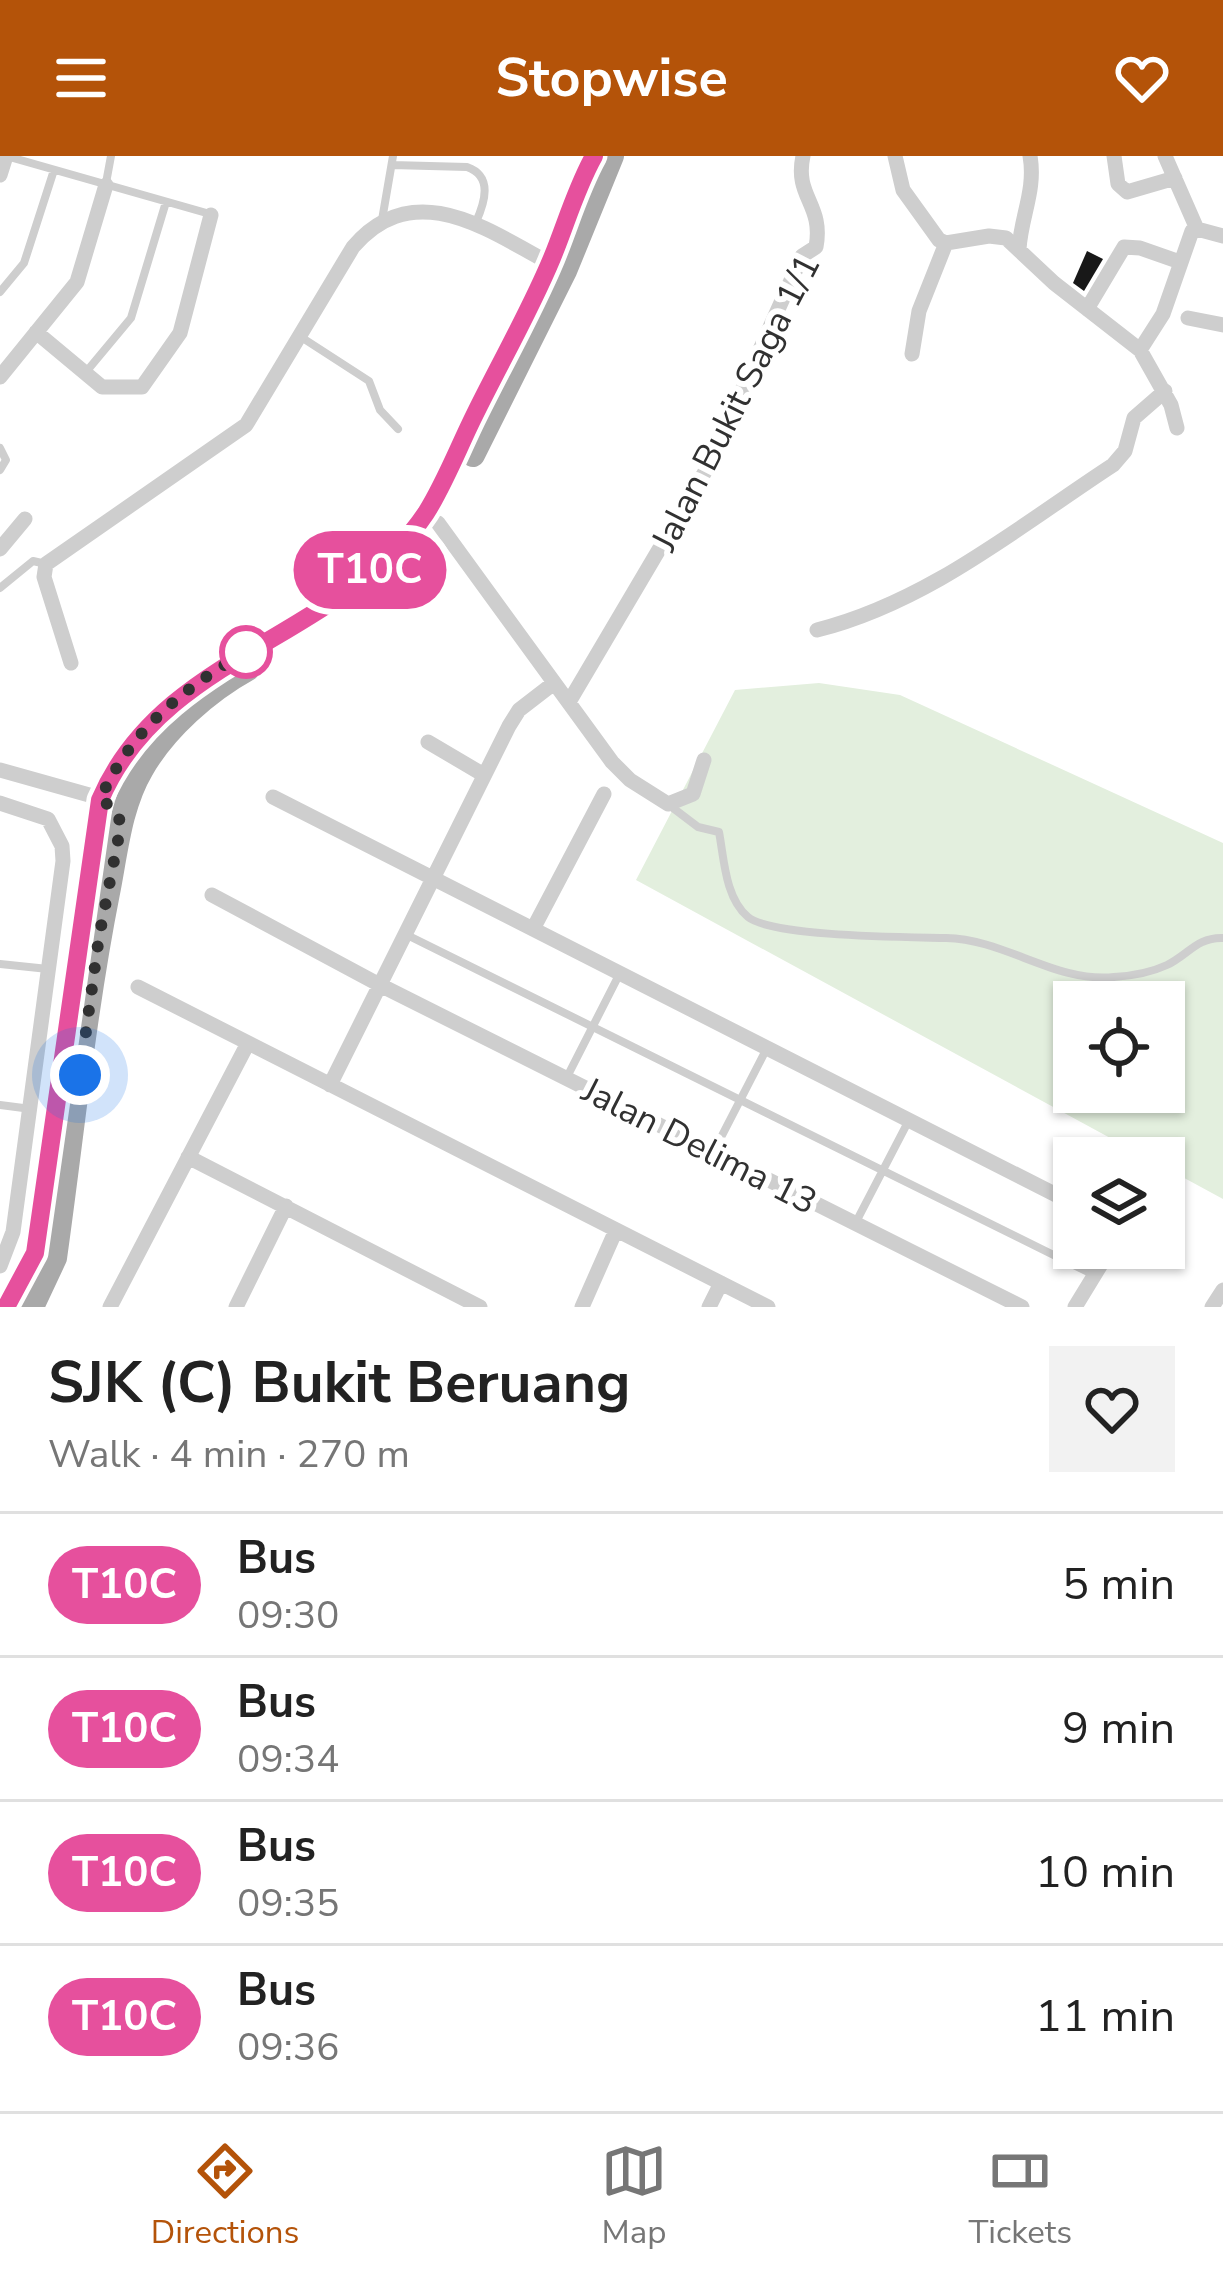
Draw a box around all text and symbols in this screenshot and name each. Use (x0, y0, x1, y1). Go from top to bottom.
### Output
text: Stopwise (495, 41, 728, 115)
icon: menu (48, 45, 114, 111)
icon: heart (1109, 45, 1175, 111)
street label: Jalan Bukit Saga 1/1 (640, 246, 832, 560)
line badge: T10C (286, 531, 454, 609)
text: T10C (317, 541, 423, 598)
unlabelled marker (221, 627, 271, 677)
map controls (1053, 981, 1185, 1269)
button: locate (1053, 981, 1185, 1113)
your location (50, 1045, 110, 1105)
street label: Jalan Delima 13 (573, 1066, 825, 1227)
button: layers (1053, 1137, 1185, 1269)
text: SJK (C) Bukit Beruang (48, 1344, 630, 1422)
button: heart (1049, 1346, 1175, 1472)
text: Walk · 4 min · 270 m (48, 1428, 410, 1481)
text: Bus (237, 1528, 316, 1589)
text: 5 min (1062, 1554, 1175, 1615)
text: T10C (72, 1556, 177, 1613)
text: 09:30 (237, 1589, 340, 1642)
text: Bus (237, 1672, 316, 1733)
text: 9 min (1062, 1698, 1175, 1759)
text: T10C (72, 1700, 177, 1757)
text: 09:34 (237, 1733, 340, 1786)
text: Bus (237, 1816, 316, 1877)
text: 10 min (1035, 1842, 1175, 1903)
text: T10C (72, 1844, 177, 1901)
text: 09:35 (237, 1877, 340, 1930)
text: Bus (237, 1960, 316, 2021)
text: 11 min (1035, 1986, 1175, 2047)
text: T10C (72, 1988, 177, 2045)
text: 09:36 (237, 2021, 340, 2074)
tab: Directions (151, 2138, 299, 2255)
tab: Map (601, 2138, 667, 2255)
tab: Tickets (968, 2138, 1072, 2255)

